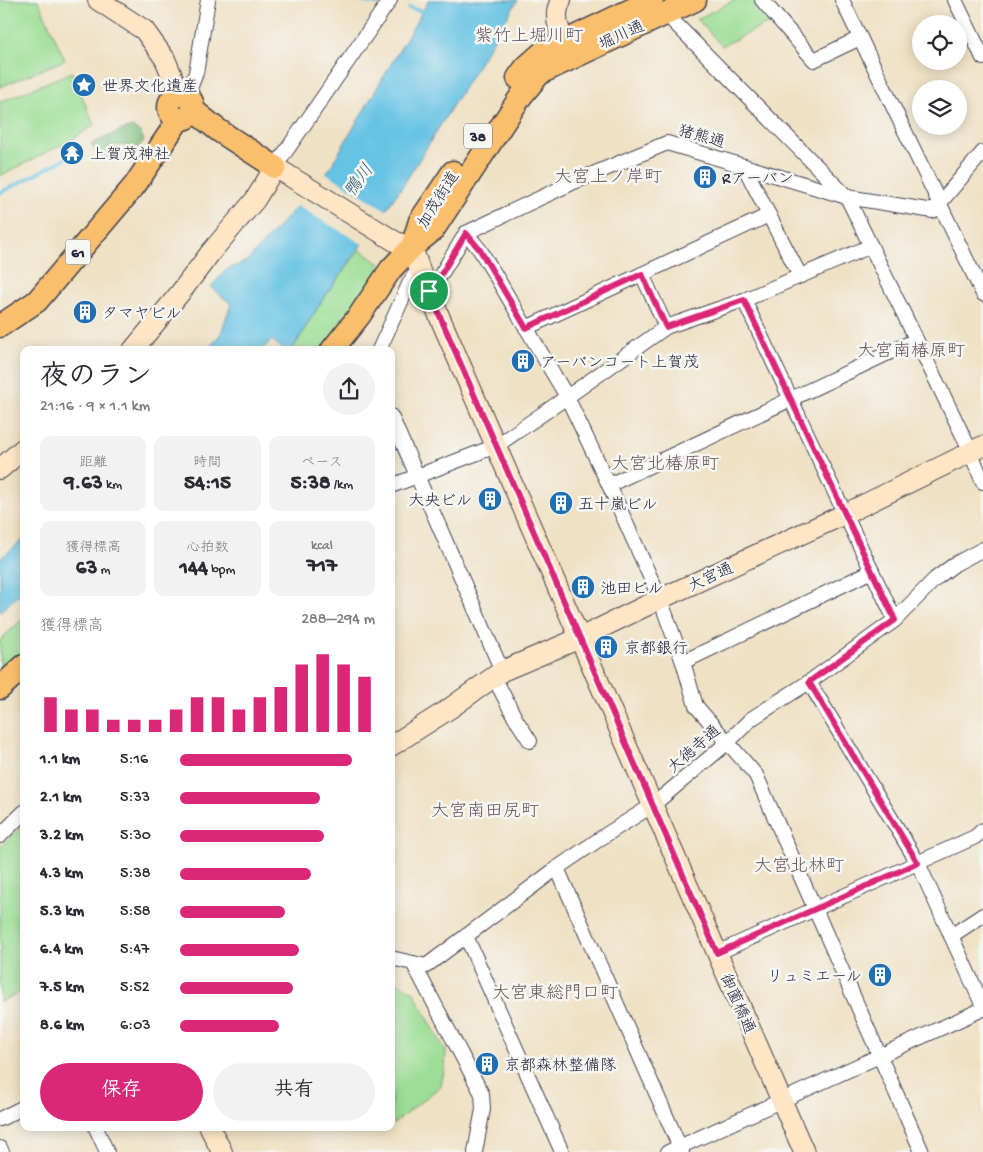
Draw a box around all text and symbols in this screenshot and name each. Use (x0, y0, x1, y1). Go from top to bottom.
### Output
map controls (912, 15, 967, 135)
button: locate (912, 15, 967, 70)
street label: 堀川通 (596, 18, 648, 56)
district label: 紫竹上堀川町 (475, 26, 583, 48)
place icon: 世界文化遺産 (71, 72, 97, 98)
place label: 世界文化遺産 (102, 77, 198, 98)
button: layers (912, 80, 967, 135)
street label: 猪熊通 (675, 122, 727, 154)
road number: 38 (464, 124, 492, 148)
temple icon: 上賀茂神社 (59, 140, 85, 166)
place label: 上賀茂神社 (90, 146, 170, 166)
water label: 鴨川 (340, 160, 379, 202)
building icon: Rアーバン (692, 164, 718, 190)
district label: 大宮上ノ岸町 (554, 167, 662, 189)
street label: 加茂街道 (414, 168, 465, 233)
place label: Rアーバン (722, 171, 794, 190)
road number: 61 (66, 240, 90, 264)
pin (408, 270, 450, 312)
icon: arrive (415, 277, 443, 305)
building icon: タマヤビル (72, 299, 98, 325)
place label: タマヤビル (102, 306, 182, 325)
district label: 大宮南椿原町 (857, 341, 965, 363)
building icon: アーバンコート上賀茂 (510, 348, 536, 374)
place label: アーバンコート上賀茂 (540, 354, 699, 374)
text: 夜のラン (40, 362, 152, 395)
button: share (323, 363, 375, 415)
text: 21:16 · 9 × 1.1 km (40, 398, 150, 417)
district label: 大宮北椿原町 (611, 454, 719, 476)
text: 距離 (79, 455, 107, 472)
text: 時間 (193, 455, 221, 472)
text: ペース (301, 455, 342, 472)
text: 9.63 (64, 472, 103, 497)
text: 54:15 (184, 472, 231, 497)
text: 5:38 (290, 472, 330, 497)
text: km (103, 477, 122, 494)
text: /km (330, 477, 353, 494)
building icon: 大央ビル (477, 486, 503, 512)
building icon: 五十嵐ビル (548, 490, 574, 516)
place label: 大央ビル (408, 492, 472, 512)
place label: 五十嵐ビル (578, 496, 658, 516)
text: kcal (311, 538, 333, 555)
text: 獲得標高 (65, 540, 121, 557)
text: 心拍数 (186, 540, 228, 557)
text: 717 (307, 555, 337, 580)
text: 63 (76, 557, 97, 582)
text: 144 (180, 557, 208, 582)
street label: 大宮通 (685, 560, 737, 598)
text: m (97, 562, 111, 579)
text: bpm (208, 562, 235, 579)
building icon: 池田ビル (570, 574, 596, 600)
place label: 池田ビル (600, 580, 664, 600)
text: 288–294 m (301, 611, 375, 630)
text: 獲得標高 (40, 618, 104, 637)
building icon: 京都銀行 (593, 634, 619, 660)
place label: 京都銀行 (624, 640, 688, 660)
street label: 大徳寺通 (664, 722, 726, 779)
text: 1.1 km (40, 751, 80, 770)
text: 5:16 (120, 751, 148, 770)
text: 2.1 km (40, 789, 82, 808)
text: 5:33 (120, 789, 150, 808)
district label: 大宮南田尻町 (431, 801, 539, 823)
text: 3.2 km (40, 827, 83, 846)
text: 5:30 (120, 827, 151, 846)
district label: 大宮北林町 (754, 856, 844, 878)
text: 4.3 km (40, 865, 83, 884)
text: 5:38 (120, 865, 151, 884)
text: 5.3 km (40, 903, 84, 922)
text: 5:58 (120, 903, 151, 922)
text: 6.4 km (40, 941, 83, 960)
text: 5:47 (120, 941, 149, 960)
building icon: リュミエール (867, 962, 893, 988)
place label: リュミエール (767, 969, 862, 988)
street label: 御薗橋通 (714, 971, 758, 1038)
text: 7.5 km (40, 979, 84, 998)
text: 5:52 (120, 979, 150, 998)
district label: 大宮東総門口町 (492, 983, 618, 1005)
text: 8.6 km (40, 1017, 84, 1036)
text: 6:03 (120, 1017, 151, 1036)
building icon: 京都森林整備隊 (474, 1051, 500, 1077)
place label: 京都森林整備隊 (504, 1056, 617, 1077)
button: 保存 (40, 1063, 203, 1121)
button: 共有 (213, 1063, 375, 1121)

